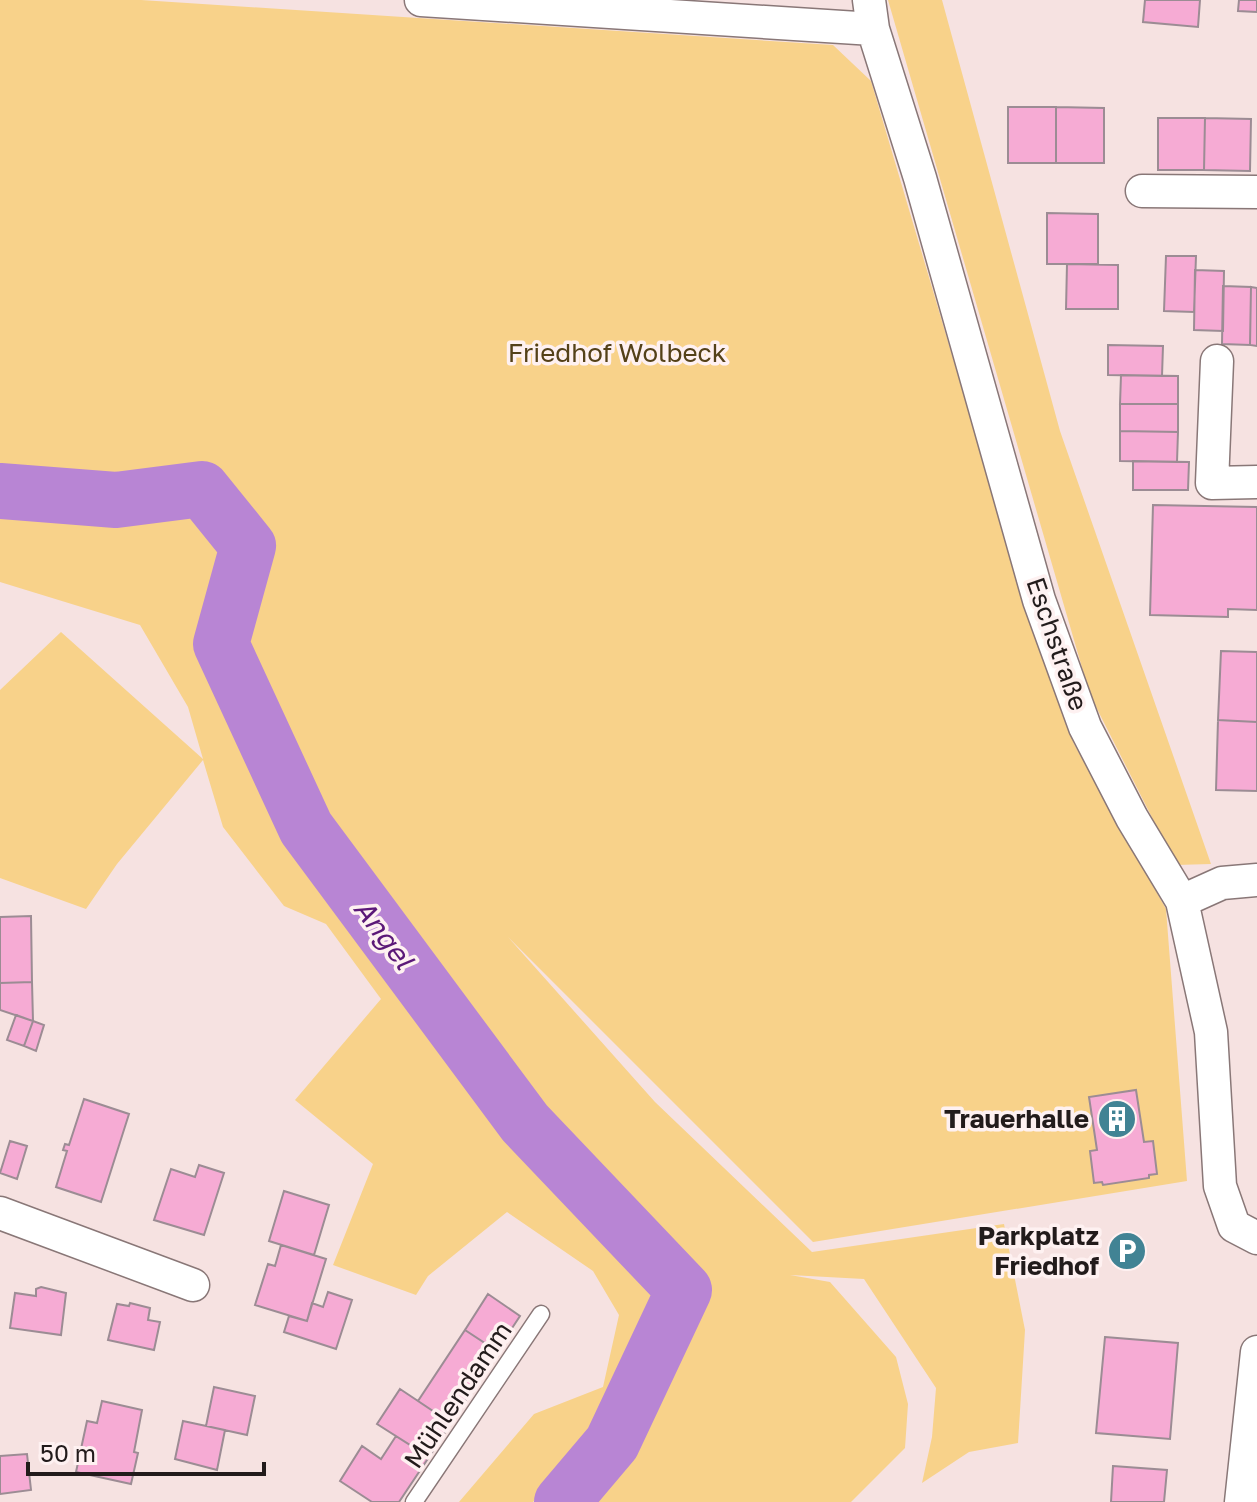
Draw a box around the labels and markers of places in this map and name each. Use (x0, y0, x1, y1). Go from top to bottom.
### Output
building icon: Trauerhalle (1096, 1098, 1138, 1140)
place label: Trauerhalle (944, 1103, 1089, 1134)
place label: Parkplatz Friedhof (978, 1220, 1099, 1281)
parking icon: Parkplatz Friedhof (1106, 1230, 1148, 1272)

